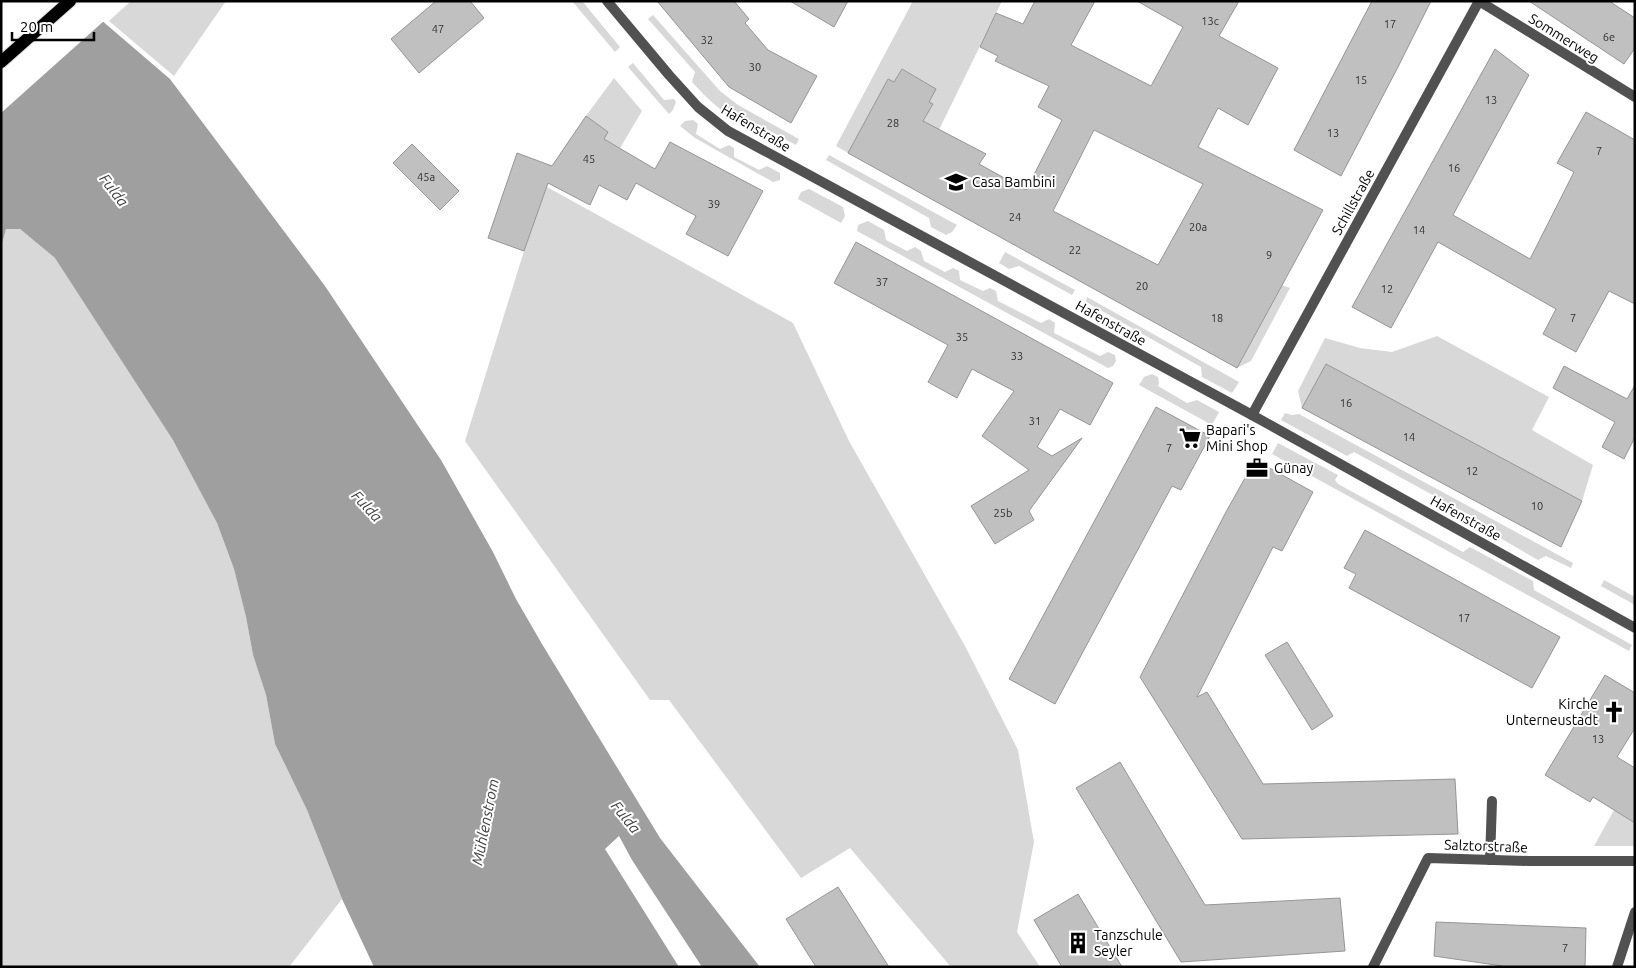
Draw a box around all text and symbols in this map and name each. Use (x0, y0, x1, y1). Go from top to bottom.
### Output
scale bar (12, 10, 95, 42)
street label: Sommerweg (1526, 10, 1602, 66)
house number: 13c (1201, 15, 1219, 27)
text: 20 m (20, 18, 53, 35)
house number: 17 (1384, 18, 1396, 30)
house number: 47 (432, 23, 444, 35)
house number: 6e (1603, 31, 1615, 43)
house number: 32 (701, 34, 713, 46)
house number: 30 (749, 61, 761, 73)
house number: 15 (1355, 74, 1367, 86)
house number: 13 (1485, 94, 1497, 106)
street label: Hafenstraße (718, 101, 794, 155)
house number: 28 (887, 117, 899, 129)
house number: 13 (1327, 127, 1339, 139)
house number: 7 (1596, 145, 1602, 157)
house number: 45 (583, 153, 595, 165)
house number: 16 (1448, 162, 1460, 174)
street label: Schillstraße (1328, 166, 1378, 238)
school or university icon: Casa Bambini (943, 169, 969, 195)
water label: Fulda (96, 170, 132, 210)
house number: 45a (417, 171, 435, 183)
place label: Casa Bambini (972, 174, 1055, 190)
house number: 39 (708, 198, 720, 210)
house number: 24 (1009, 211, 1021, 223)
house number: 20a (1189, 221, 1207, 233)
house number: 14 (1413, 224, 1425, 236)
house number: 22 (1069, 244, 1081, 256)
house number: 9 (1266, 249, 1272, 261)
house number: 37 (876, 276, 888, 288)
house number: 20 (1136, 280, 1148, 292)
house number: 12 (1381, 283, 1393, 295)
street label: Hafenstraße (1073, 297, 1149, 349)
house number: 18 (1211, 312, 1223, 324)
house number: 7 (1570, 312, 1576, 324)
house number: 35 (956, 331, 968, 343)
house number: 33 (1011, 350, 1023, 362)
house number: 16 (1340, 397, 1352, 409)
house number: 31 (1029, 415, 1041, 427)
place label: Bapari's Mini Shop (1206, 422, 1268, 454)
supermarket icon: Bapari's Mini Shop (1177, 425, 1203, 451)
house number: 14 (1403, 431, 1415, 443)
house number: 7 (1166, 442, 1172, 454)
office icon: Günay (1244, 455, 1270, 481)
place label: Günay (1274, 460, 1313, 476)
house number: 12 (1466, 465, 1478, 477)
water label: Fulda (348, 487, 386, 525)
street label: Hafenstraße (1428, 492, 1504, 544)
house number: 10 (1531, 500, 1543, 512)
house number: 25b (994, 507, 1012, 519)
house number: 17 (1458, 612, 1470, 624)
place label: Kirche Unterneustadt (1506, 696, 1598, 728)
church icon: Kirche Unterneustadt (1601, 699, 1627, 725)
house number: 13 (1592, 733, 1604, 745)
water label: Mühlenstrom (468, 777, 502, 867)
water label: Fulda (608, 798, 644, 836)
street label: Salztorstraße (1444, 837, 1528, 855)
place label: Tanzschule Seyler (1094, 927, 1163, 959)
building icon: Tanzschule Seyler (1065, 930, 1091, 956)
house number: 7 (1562, 942, 1568, 954)

